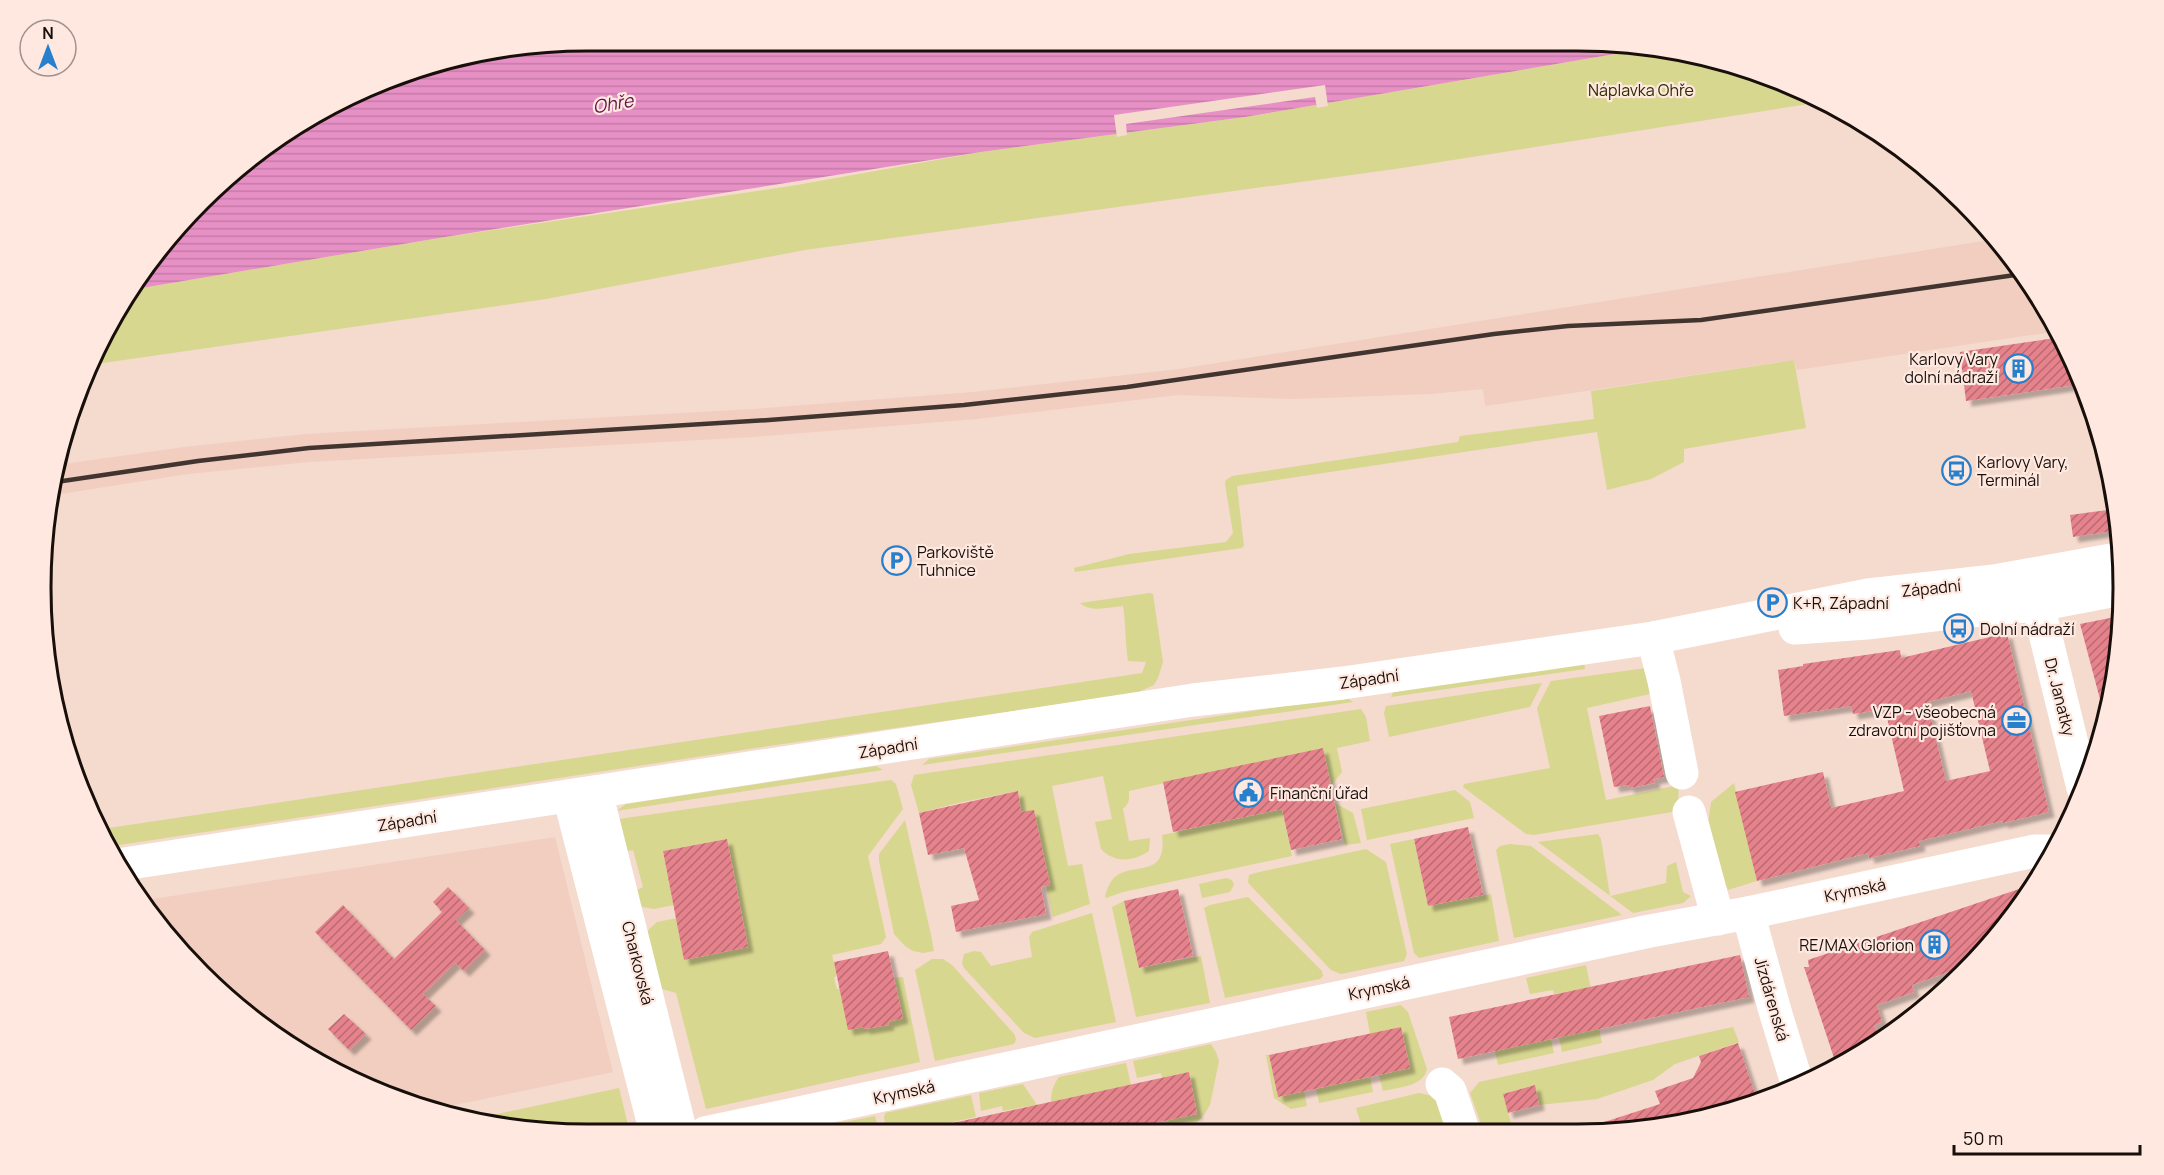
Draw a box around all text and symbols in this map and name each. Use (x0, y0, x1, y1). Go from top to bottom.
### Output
north arrow (18, 18, 78, 78)
text: N (42, 22, 54, 44)
park label: Náplavka Ohře (1588, 79, 1694, 101)
water label: Ohře (591, 87, 636, 118)
place label: Karlovy Vary dolní nádraží (1904, 348, 1999, 388)
building icon: Karlovy Vary dolní nádraží (2003, 352, 2035, 384)
place label: Karlovy Vary, Terminál (1977, 451, 2069, 491)
bus stop icon: Karlovy Vary, Terminál (1940, 455, 1972, 487)
place label: Parkoviště Tuhnice (917, 541, 994, 581)
parking icon: Parkoviště Tuhnice (880, 545, 912, 577)
street label: Západní (1900, 574, 1962, 602)
parking icon: K+R, Západní (1756, 587, 1788, 619)
place label: K+R, Západní (1793, 592, 1889, 614)
bus stop icon: Dolní nádraží (1943, 613, 1975, 645)
place label: Dolní nádraží (1980, 618, 2075, 640)
street label: Dr. Janatky (2040, 656, 2080, 739)
street label: Západní (1338, 664, 1400, 694)
place label: VZP - všeobecná zdravotní pojišťovna (1849, 701, 1996, 741)
office icon: VZP - všeobecná zdravotní pojišťovna (2001, 705, 2033, 737)
street label: Západní (857, 732, 920, 764)
public building icon: Finanční úřad (1233, 777, 1265, 809)
place label: Finanční úřad (1270, 782, 1368, 804)
street label: Západní (376, 805, 439, 837)
street label: Krymská (1822, 873, 1888, 907)
street label: Charkovská (617, 919, 659, 1007)
building icon: RE/MAX Glorion (1919, 929, 1951, 961)
place label: RE/MAX Glorion (1799, 934, 1914, 956)
street label: Jízdárenská (1749, 954, 1795, 1044)
street label: Krymská (1346, 971, 1412, 1005)
street label: Krymská (871, 1075, 937, 1109)
scale bar (1954, 1118, 2140, 1156)
text: 50 m (1963, 1126, 2003, 1150)

